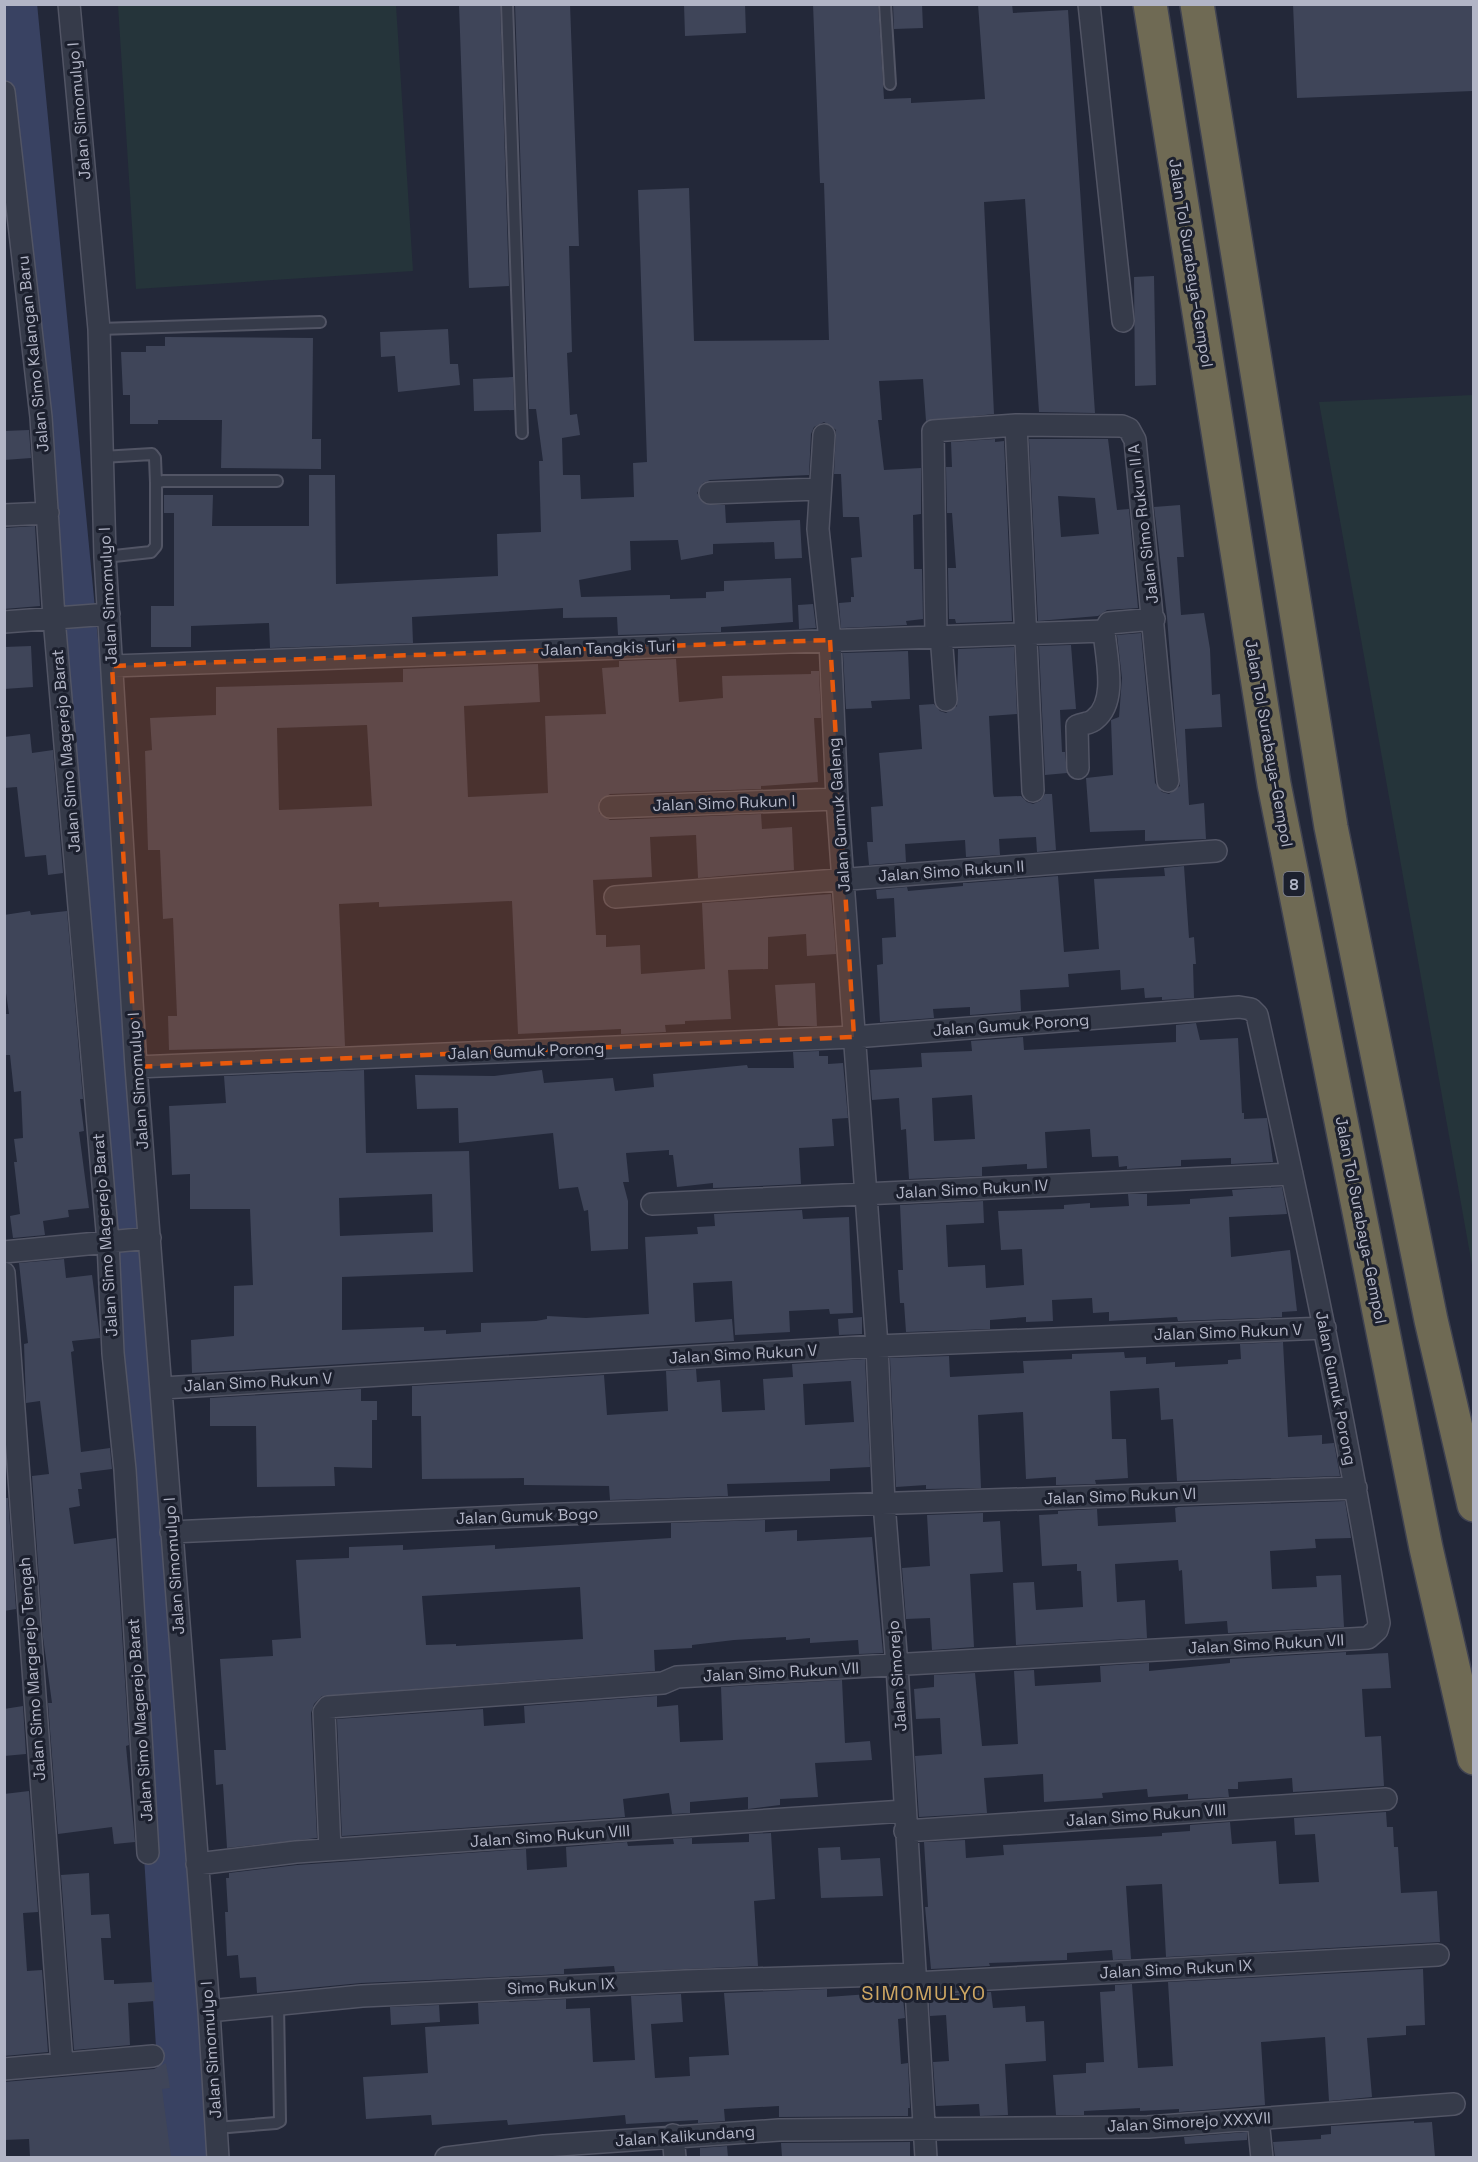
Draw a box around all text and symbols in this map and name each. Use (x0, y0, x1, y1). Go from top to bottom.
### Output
street label: Jalan Simomulyo I (63, 41, 95, 181)
street label: Jalan Tol Surabaya–Gempol (1164, 157, 1218, 369)
street label: Jalan Simo Kalangan Baru (12, 255, 54, 453)
street label: Jalan Simo Rukun II A (1123, 443, 1163, 605)
street label: Jalan Simomulyo I (94, 527, 122, 665)
street label: Jalan Tangkis Turi (540, 635, 676, 661)
street label: Jalan Tol Surabaya–Gempol (1240, 637, 1298, 849)
street label: Jalan Simo Magerejo Barat (47, 648, 85, 854)
street label: Jalan Gumuk Galeng (823, 737, 855, 893)
street label: Jalan Simo Rukun I (652, 790, 796, 816)
street label: Jalan Simo Rukun II (877, 855, 1025, 887)
road number: 8 (1284, 872, 1304, 896)
street label: Jalan Gumuk Porong (932, 1009, 1090, 1041)
street label: Jalan Simomulyo I (123, 1012, 153, 1150)
street label: Jalan Gumuk Porong (447, 1038, 605, 1064)
street label: Jalan Tol Surabaya–Gempol (1331, 1114, 1391, 1326)
street label: Jalan Simo Magerejo Barat (87, 1132, 123, 1338)
street label: Jalan Simo Rukun IV (895, 1175, 1049, 1203)
street label: Jalan Gumuk Porong (1311, 1309, 1361, 1467)
street label: Jalan Simo Rukun V (1153, 1319, 1303, 1345)
street label: Jalan Simo Rukun V (668, 1340, 818, 1368)
street label: Jalan Simo Rukun V (183, 1368, 333, 1396)
street label: Jalan Simo Rukun VI (1043, 1483, 1197, 1509)
street label: Jalan Simomulyo I (159, 1497, 189, 1635)
street label: Jalan Gumuk Bogo (455, 1503, 599, 1529)
street label: Jalan Simo Margerejo Tengah (14, 1556, 50, 1782)
street label: Jalan Simo Magerejo Barat (122, 1617, 158, 1823)
street label: Jalan Simorejo (883, 1620, 911, 1732)
street label: Jalan Simo Rukun VII (1187, 1629, 1345, 1659)
street label: Jalan Simo Rukun VII (702, 1657, 860, 1687)
street label: Jalan Simo Rukun VIII (1065, 1799, 1227, 1831)
street label: Jalan Simo Rukun VIII (469, 1820, 631, 1852)
street label: Jalan Simo Rukun IX (1099, 1955, 1253, 1983)
street label: Simo Rukun IX (507, 1973, 615, 1999)
district label: SIMOMULYO (861, 1980, 987, 2006)
street label: Jalan Simomulyo I (196, 1981, 226, 2119)
street label: Jalan Simorejo XXXVII (1106, 2107, 1272, 2137)
street label: Jalan Kalikundang (614, 2121, 756, 2151)

